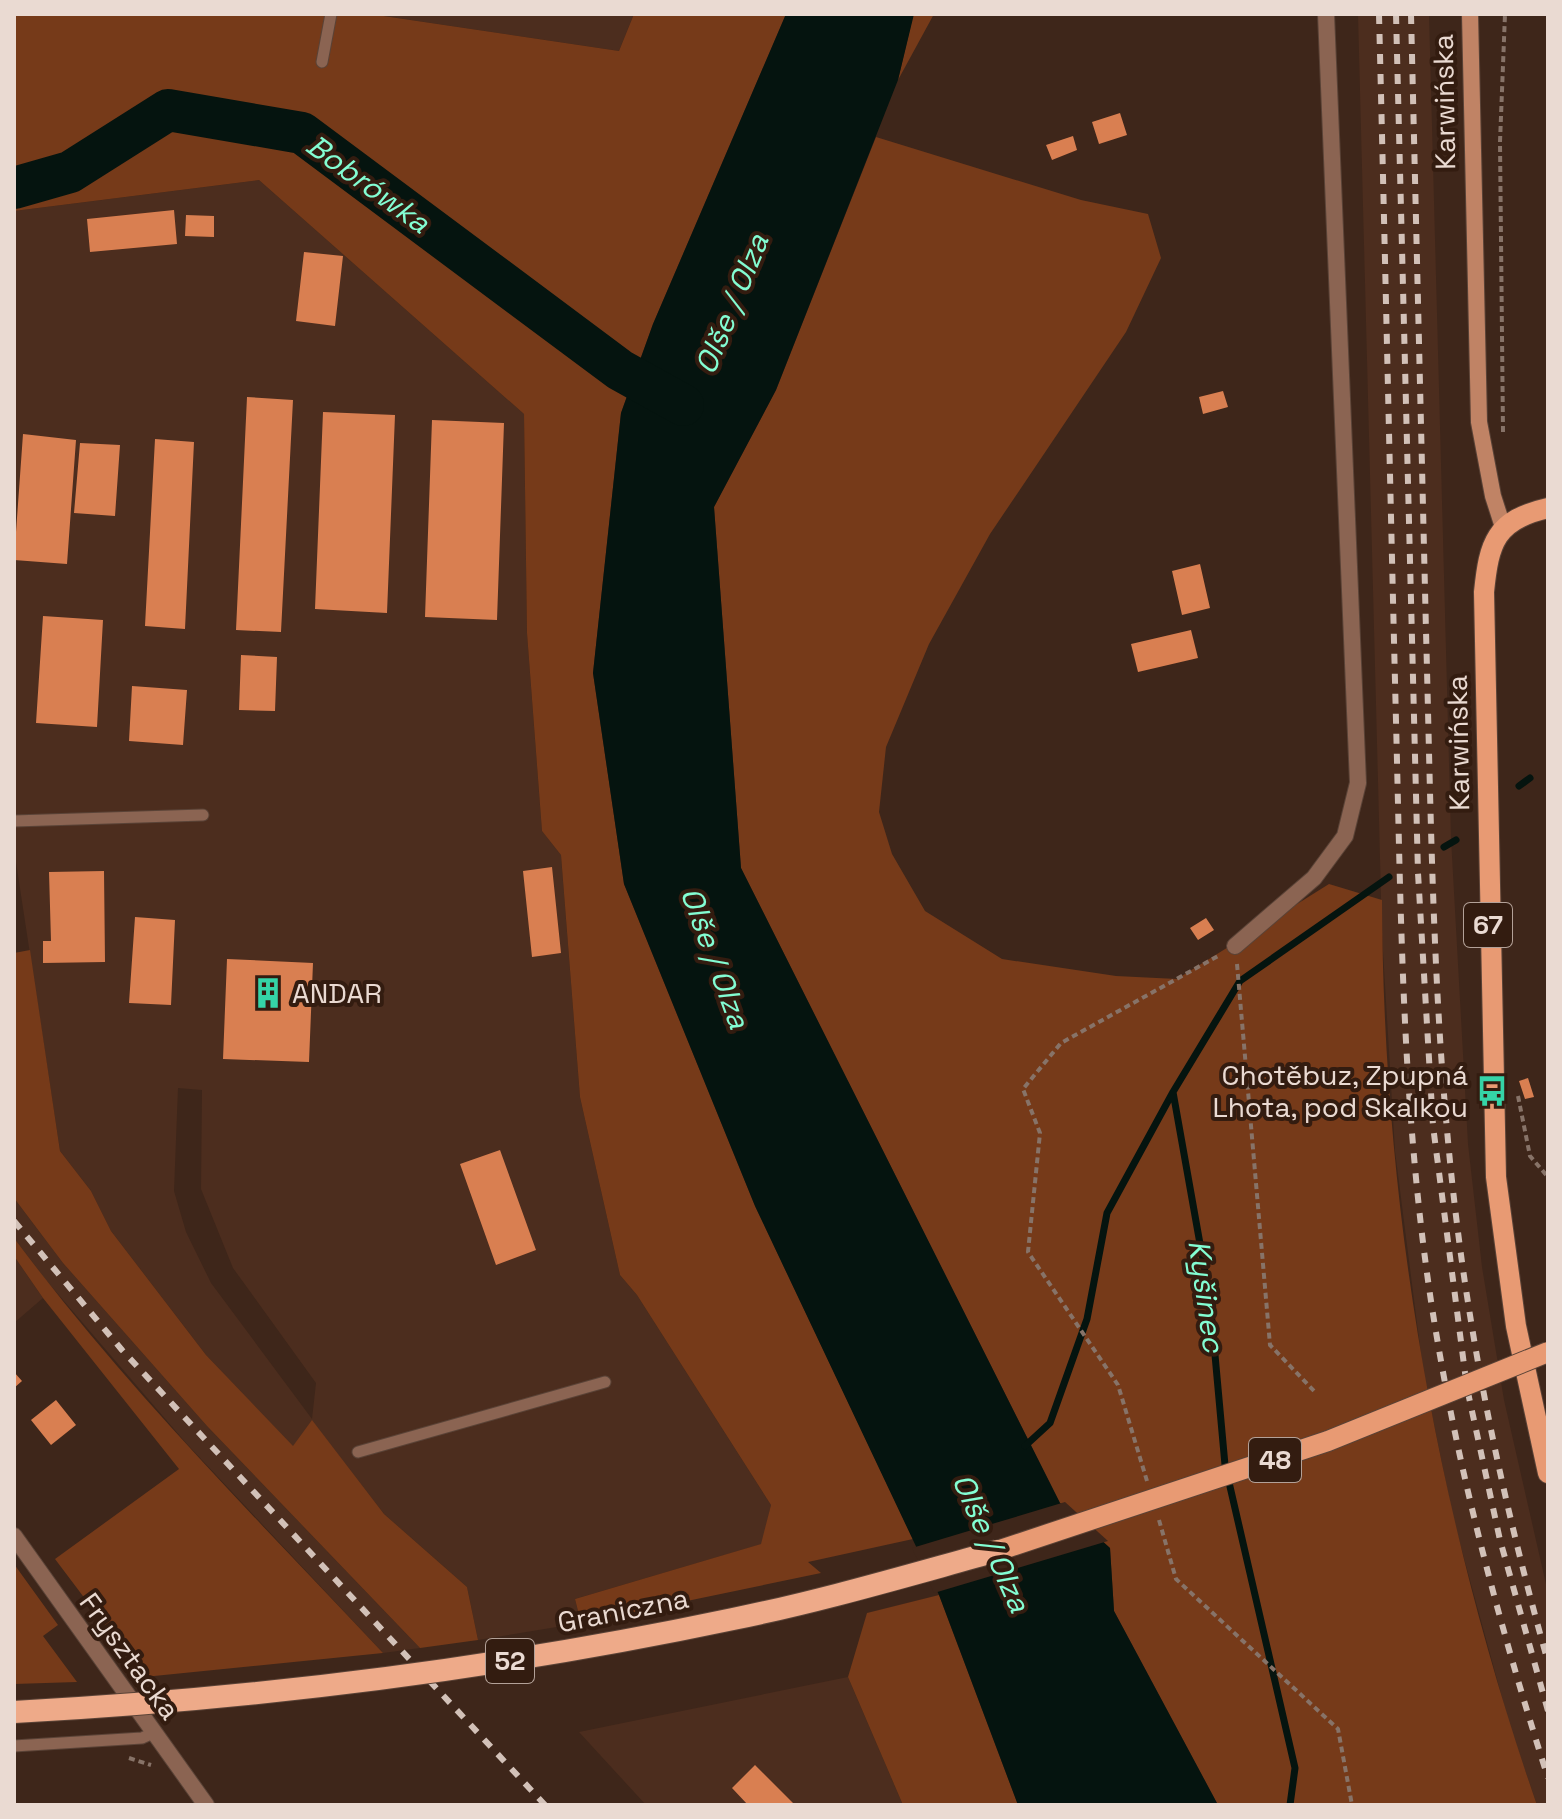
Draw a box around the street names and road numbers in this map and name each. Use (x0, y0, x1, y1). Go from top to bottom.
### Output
street label: Karwińska (1425, 34, 1463, 170)
street label: Karwińska (1439, 675, 1477, 811)
road number: 67 (1464, 903, 1512, 947)
road number: 48 (1249, 1438, 1301, 1482)
street label: Graniczna (554, 1580, 692, 1640)
street label: Frysztacka (72, 1585, 188, 1727)
road number: 52 (486, 1639, 534, 1683)

